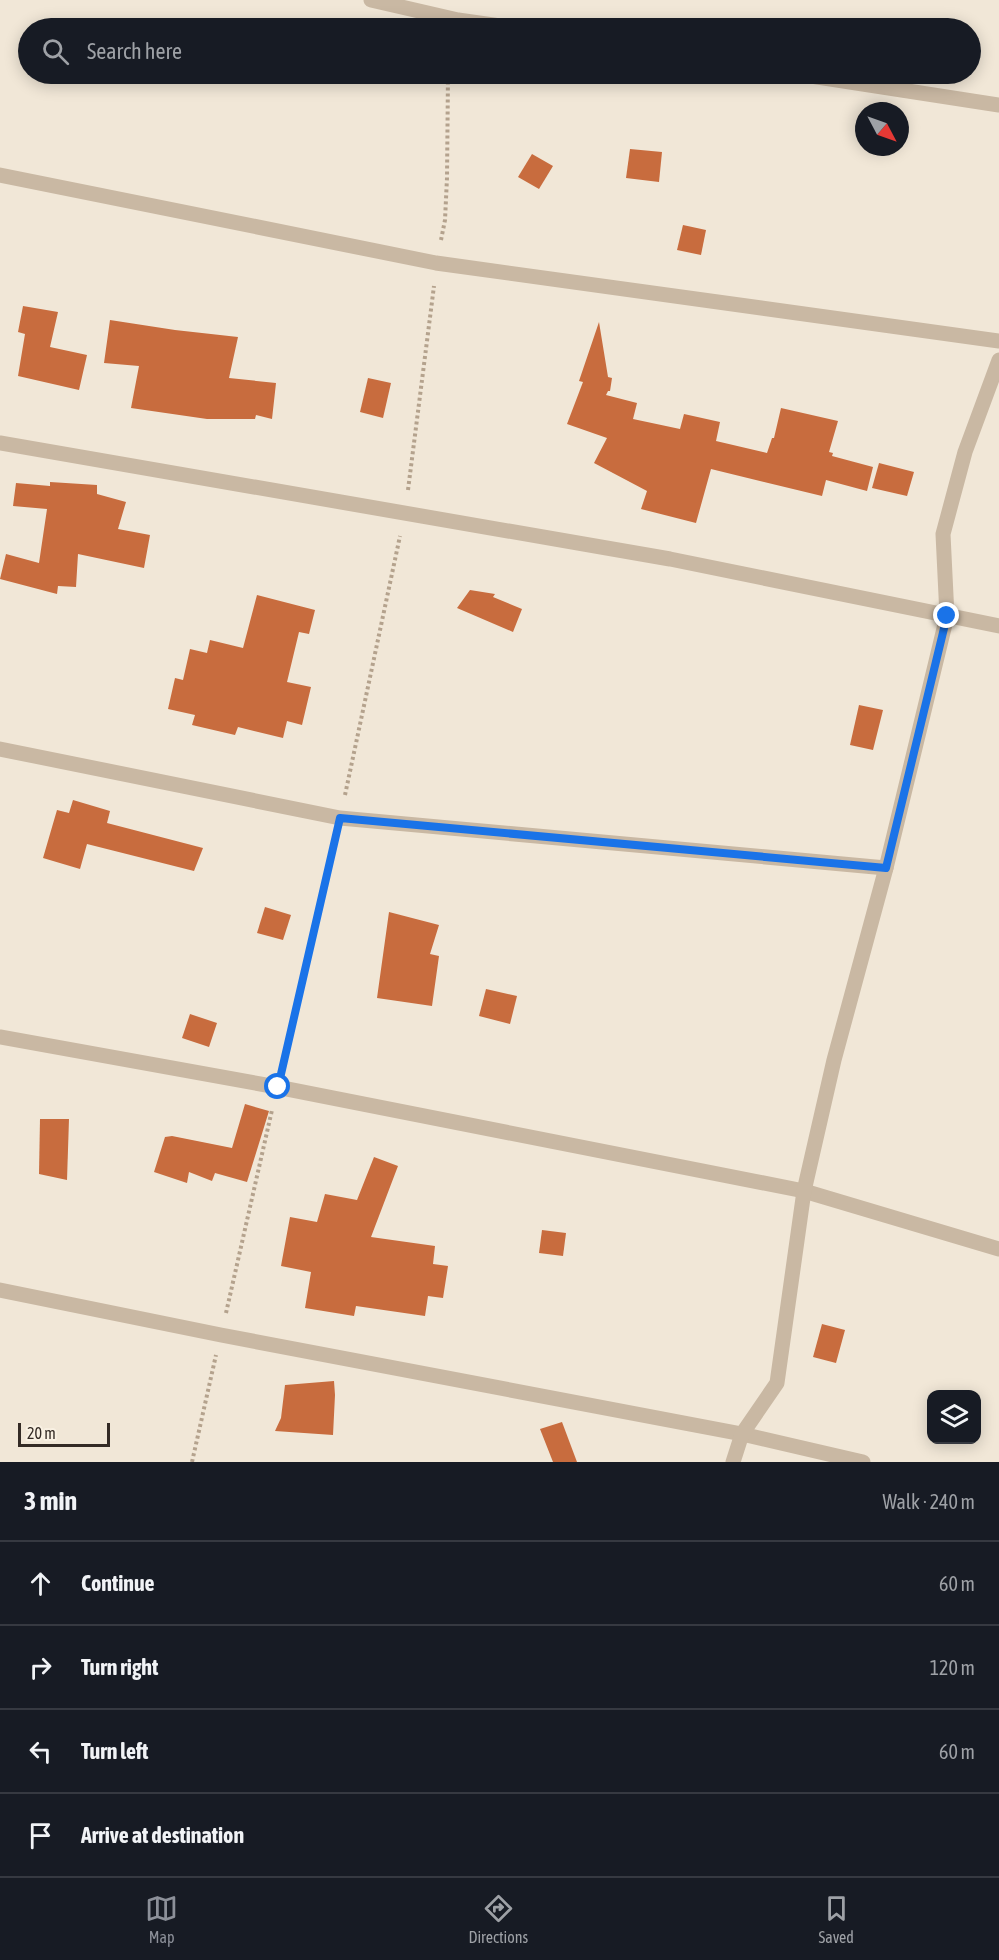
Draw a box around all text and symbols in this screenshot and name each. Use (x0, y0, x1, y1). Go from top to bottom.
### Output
search box (18, 18, 981, 84)
icon: search (39, 35, 72, 68)
text: Search here (87, 38, 182, 64)
north arrow (855, 102, 909, 156)
route end (933, 602, 959, 628)
route start (264, 1073, 290, 1099)
map controls (927, 1390, 981, 1444)
button: layers (927, 1390, 981, 1444)
scale bar (18, 1420, 110, 1448)
text: 20 m (27, 1424, 56, 1442)
text: 3 min (24, 1486, 77, 1516)
text: Walk · 240 m (883, 1490, 975, 1513)
icon: ahead (24, 1567, 57, 1600)
text: Continue (81, 1570, 155, 1596)
text: 60 m (939, 1572, 975, 1595)
icon: right (24, 1651, 57, 1684)
text: Turn right (81, 1654, 158, 1680)
text: 120 m (930, 1656, 975, 1679)
icon: left (24, 1735, 57, 1768)
text: Turn left (81, 1738, 148, 1764)
text: 60 m (939, 1740, 975, 1763)
icon: arrive (24, 1819, 57, 1852)
text: Arrive at destination (81, 1822, 244, 1848)
tab: Map (145, 1892, 178, 1946)
tab: Directions (468, 1892, 528, 1946)
tab: Saved (818, 1892, 854, 1946)

